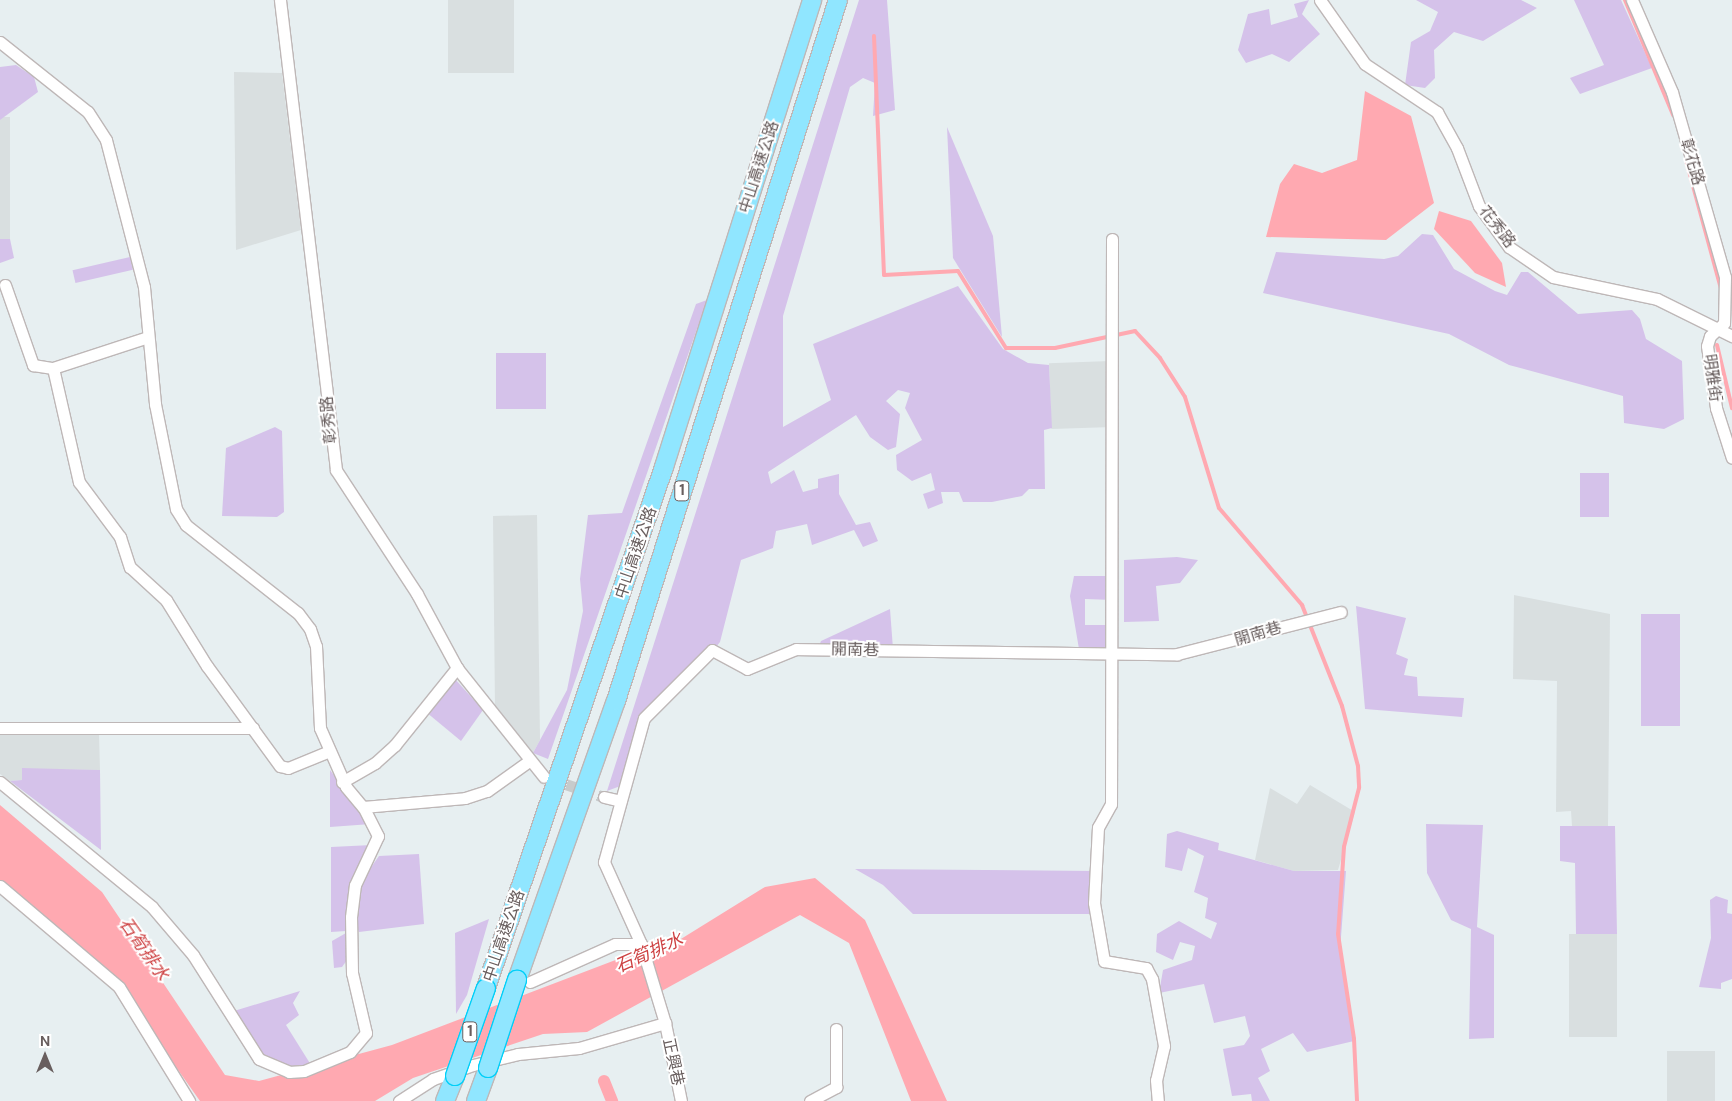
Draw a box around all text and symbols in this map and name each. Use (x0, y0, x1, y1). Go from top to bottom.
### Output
street label: 中山高速公路 (735, 118, 783, 216)
street label: 彰花路 (1676, 136, 1708, 188)
street label: 花秀路 (1475, 202, 1519, 252)
street label: 明雅街 (1699, 353, 1725, 403)
street label: 彰秀路 (317, 395, 341, 445)
road number: 1 (673, 478, 691, 504)
street label: 中山高速公路 (611, 504, 661, 602)
street label: 開南巷 (1232, 618, 1284, 650)
street label: 開南巷 (831, 640, 879, 660)
street label: 中山高速公路 (479, 887, 529, 985)
water label: 石筍排水 (115, 913, 173, 985)
water label: 石筍排水 (612, 928, 686, 978)
road number: 1 (461, 1020, 479, 1044)
north arrow (20, 1031, 70, 1081)
text: N (40, 1032, 50, 1050)
street label: 正興巷 (659, 1037, 687, 1087)

